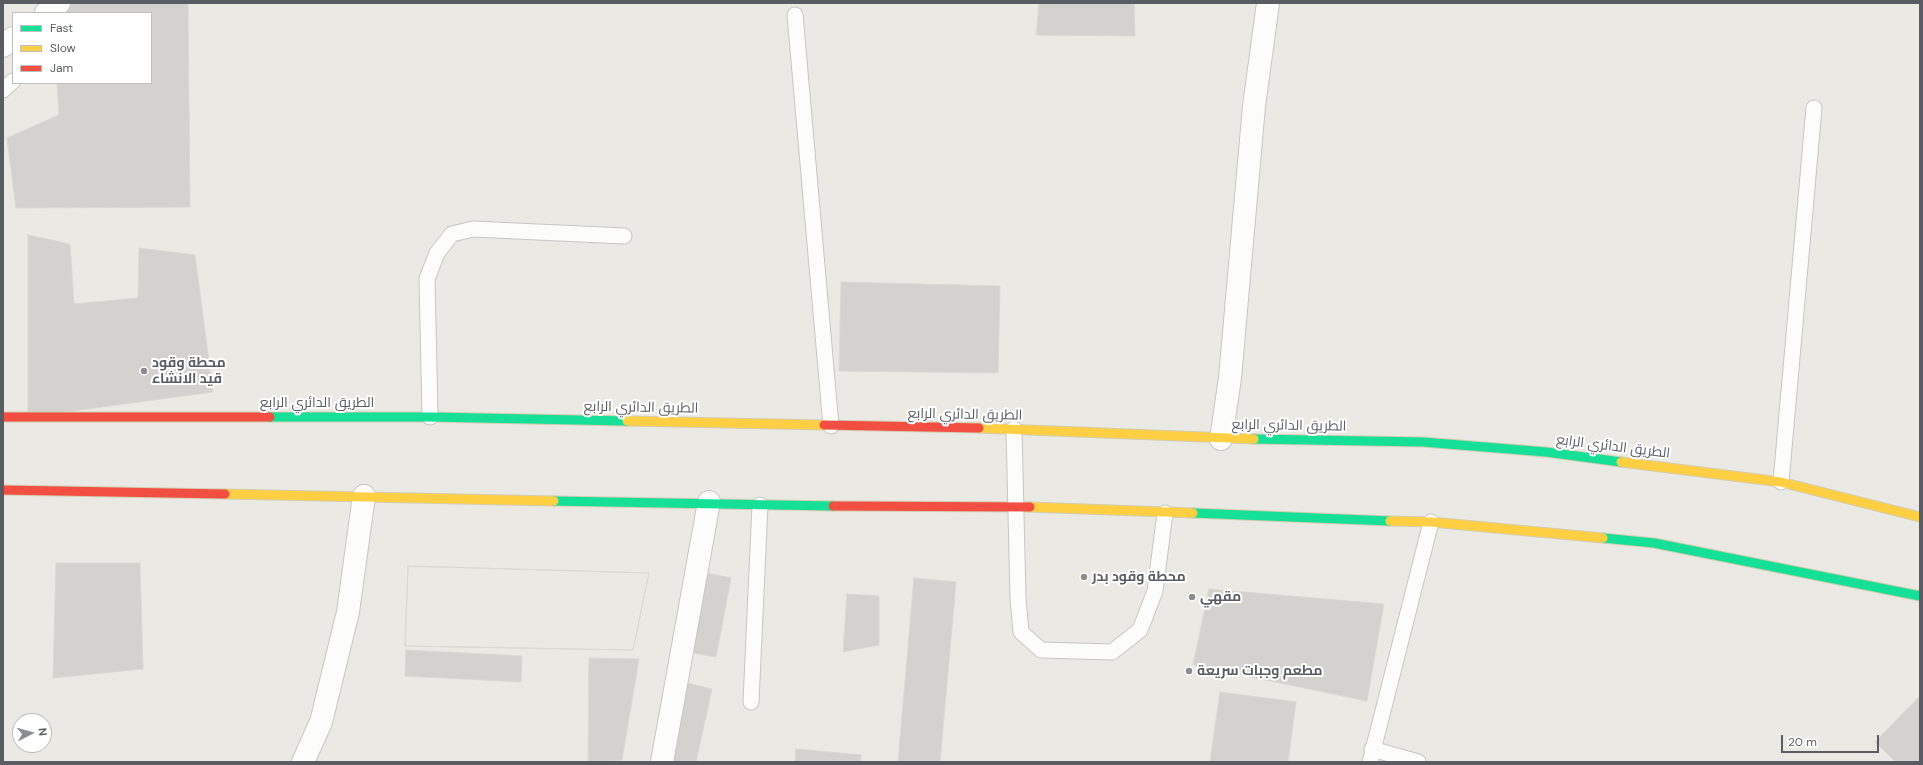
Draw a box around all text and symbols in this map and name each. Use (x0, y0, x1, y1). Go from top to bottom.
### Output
legend (12, 12, 152, 84)
text: Fast (50, 20, 73, 36)
text: Slow (50, 40, 76, 56)
text: Jam (50, 60, 73, 76)
place label: محطة وقود قيد الانشاء (152, 355, 226, 388)
marker: محطة وقود قيد الانشاء (139, 366, 149, 376)
street label: الطريق الدائري الرابع (260, 395, 374, 411)
street label: الطريق الدائري الرابع (584, 399, 698, 417)
street label: الطريق الدائري الرابع (908, 406, 1022, 424)
street label: الطريق الدائري الرابع (1232, 417, 1346, 435)
street label: الطريق الدائري الرابع (1555, 432, 1671, 462)
place label: محطة وقود بدر (1092, 569, 1186, 585)
marker: محطة وقود بدر (1079, 572, 1089, 582)
place label: مقهي (1200, 589, 1241, 605)
marker: مقهي (1187, 592, 1197, 602)
place label: مطعم وجبات سريعة (1197, 663, 1322, 679)
marker: مطعم وجبات سريعة (1184, 666, 1194, 676)
north arrow (12, 713, 52, 753)
text: N (36, 727, 50, 737)
scale bar (1783, 727, 1881, 753)
text: 20 m (1788, 734, 1817, 750)

